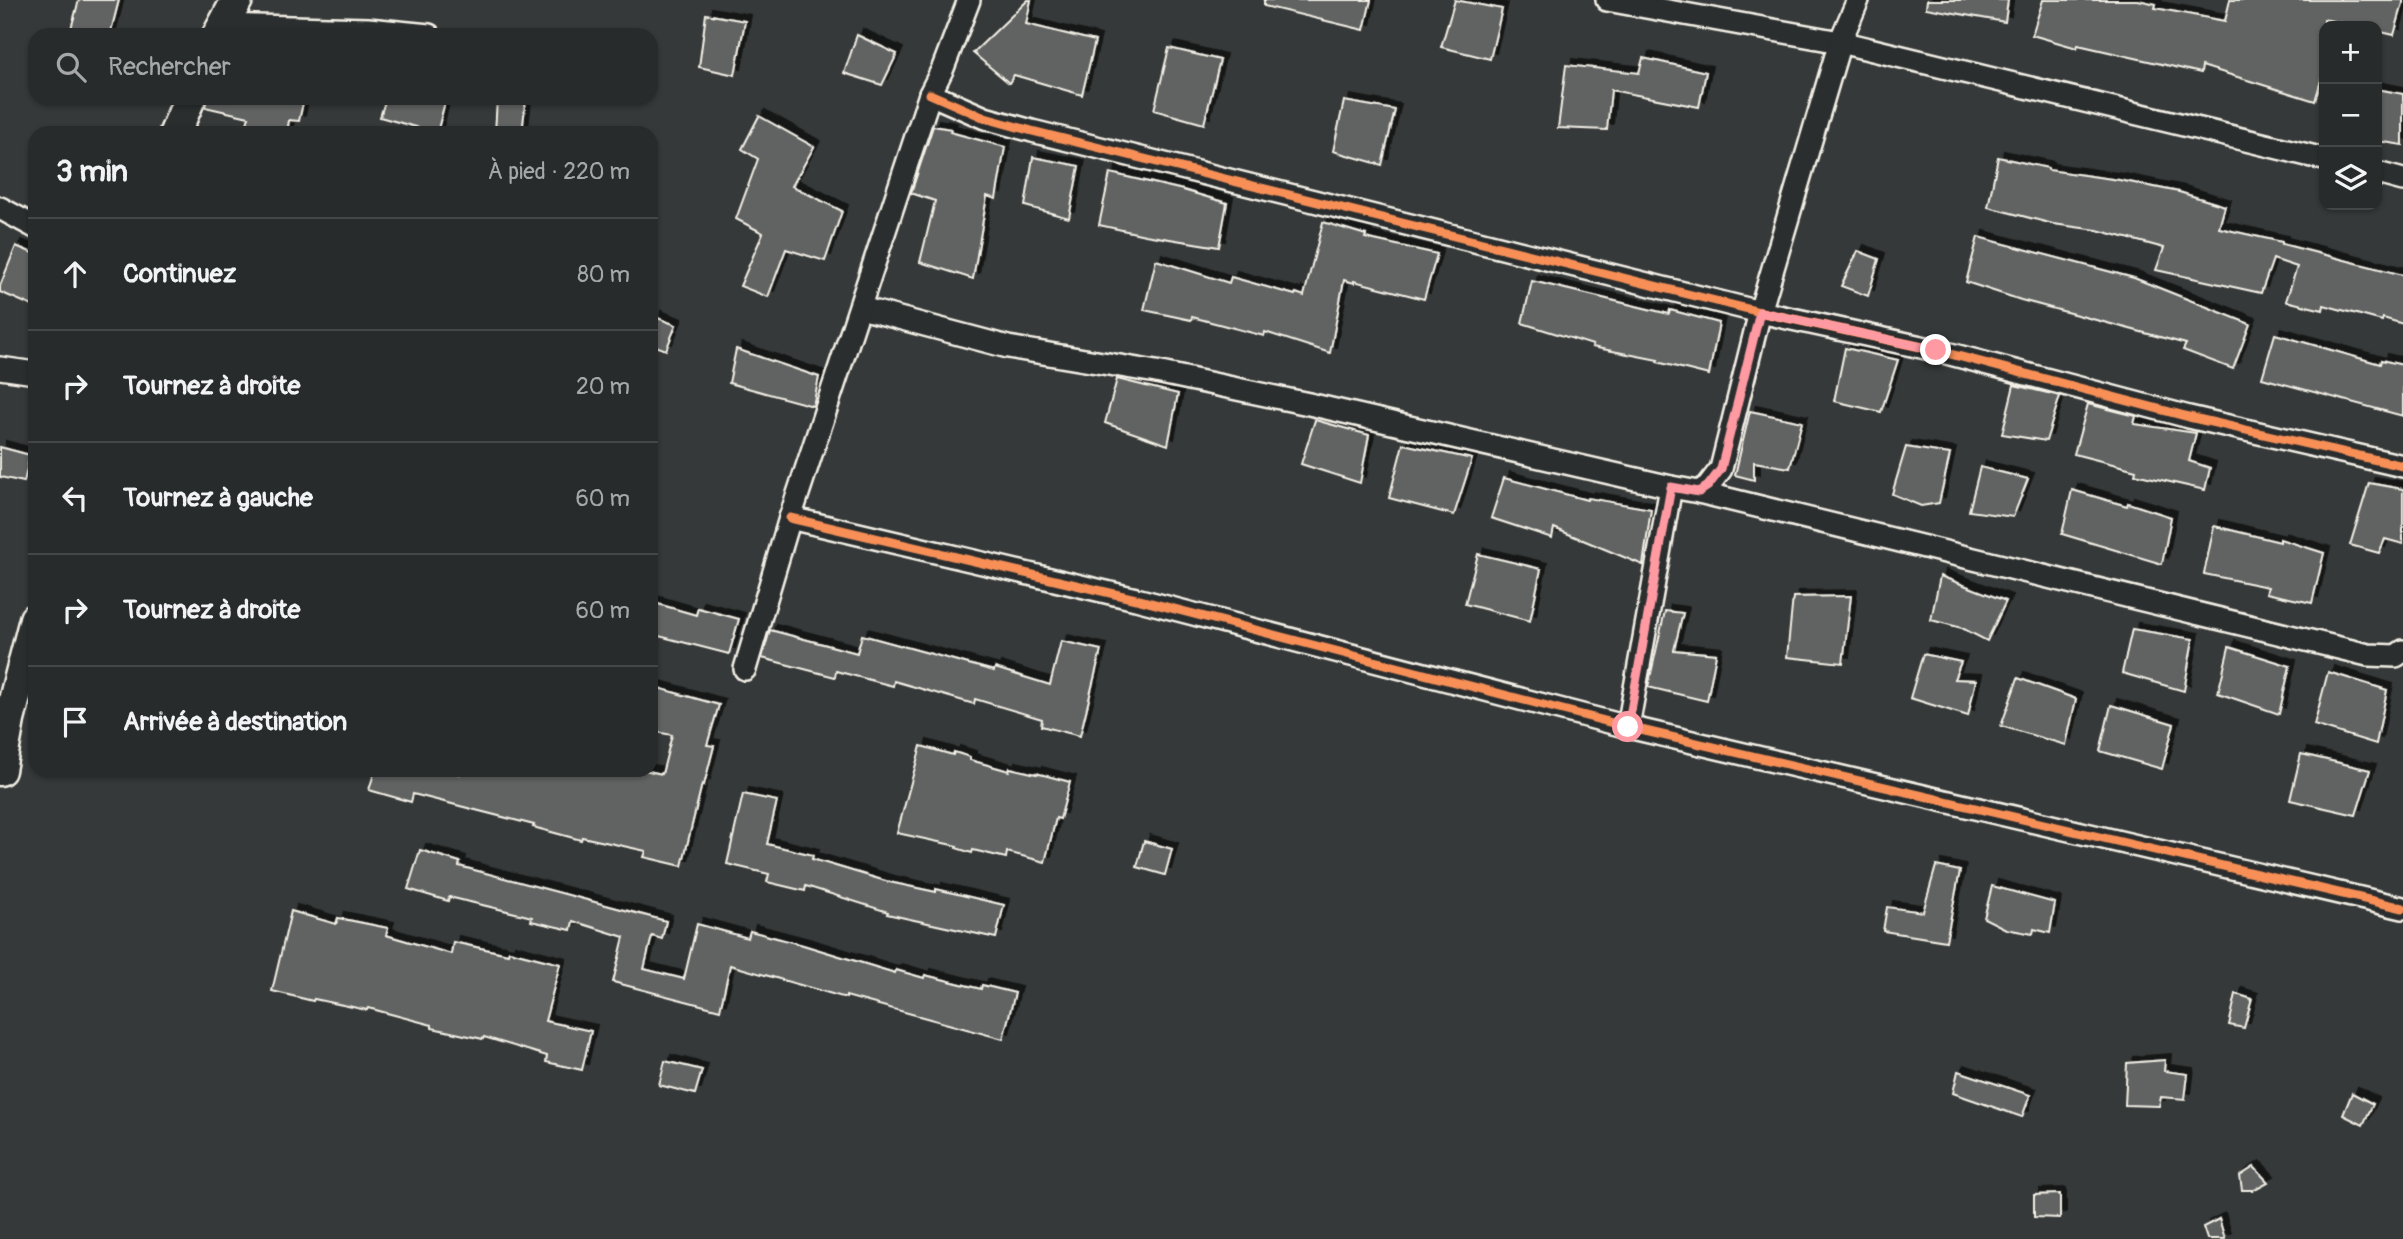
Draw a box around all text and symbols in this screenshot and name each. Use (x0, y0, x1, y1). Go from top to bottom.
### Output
map controls (2319, 21, 2382, 210)
button: + (2319, 21, 2382, 84)
search box (28, 28, 658, 105)
icon: search (52, 48, 90, 86)
text: Rechercher (108, 51, 231, 83)
button: − (2319, 84, 2382, 147)
button: layers (2319, 147, 2382, 210)
text: 3 min (56, 153, 128, 190)
text: À pied · 220 m (488, 157, 630, 186)
icon: ahead (56, 255, 94, 293)
text: Continuez (123, 258, 236, 290)
text: 80 m (577, 260, 630, 289)
route end (1920, 334, 1951, 365)
icon: right (56, 367, 94, 405)
text: Tournez à droite (123, 370, 300, 402)
text: 20 m (576, 372, 630, 401)
icon: left (56, 479, 94, 517)
text: Tournez à gauche (123, 482, 313, 514)
text: 60 m (575, 484, 630, 513)
icon: right (56, 591, 94, 629)
text: Tournez à droite (123, 594, 300, 626)
text: 60 m (575, 596, 630, 625)
icon: arrive (56, 703, 94, 741)
text: Arrivée à destination (123, 706, 347, 738)
route start (1612, 711, 1643, 742)

